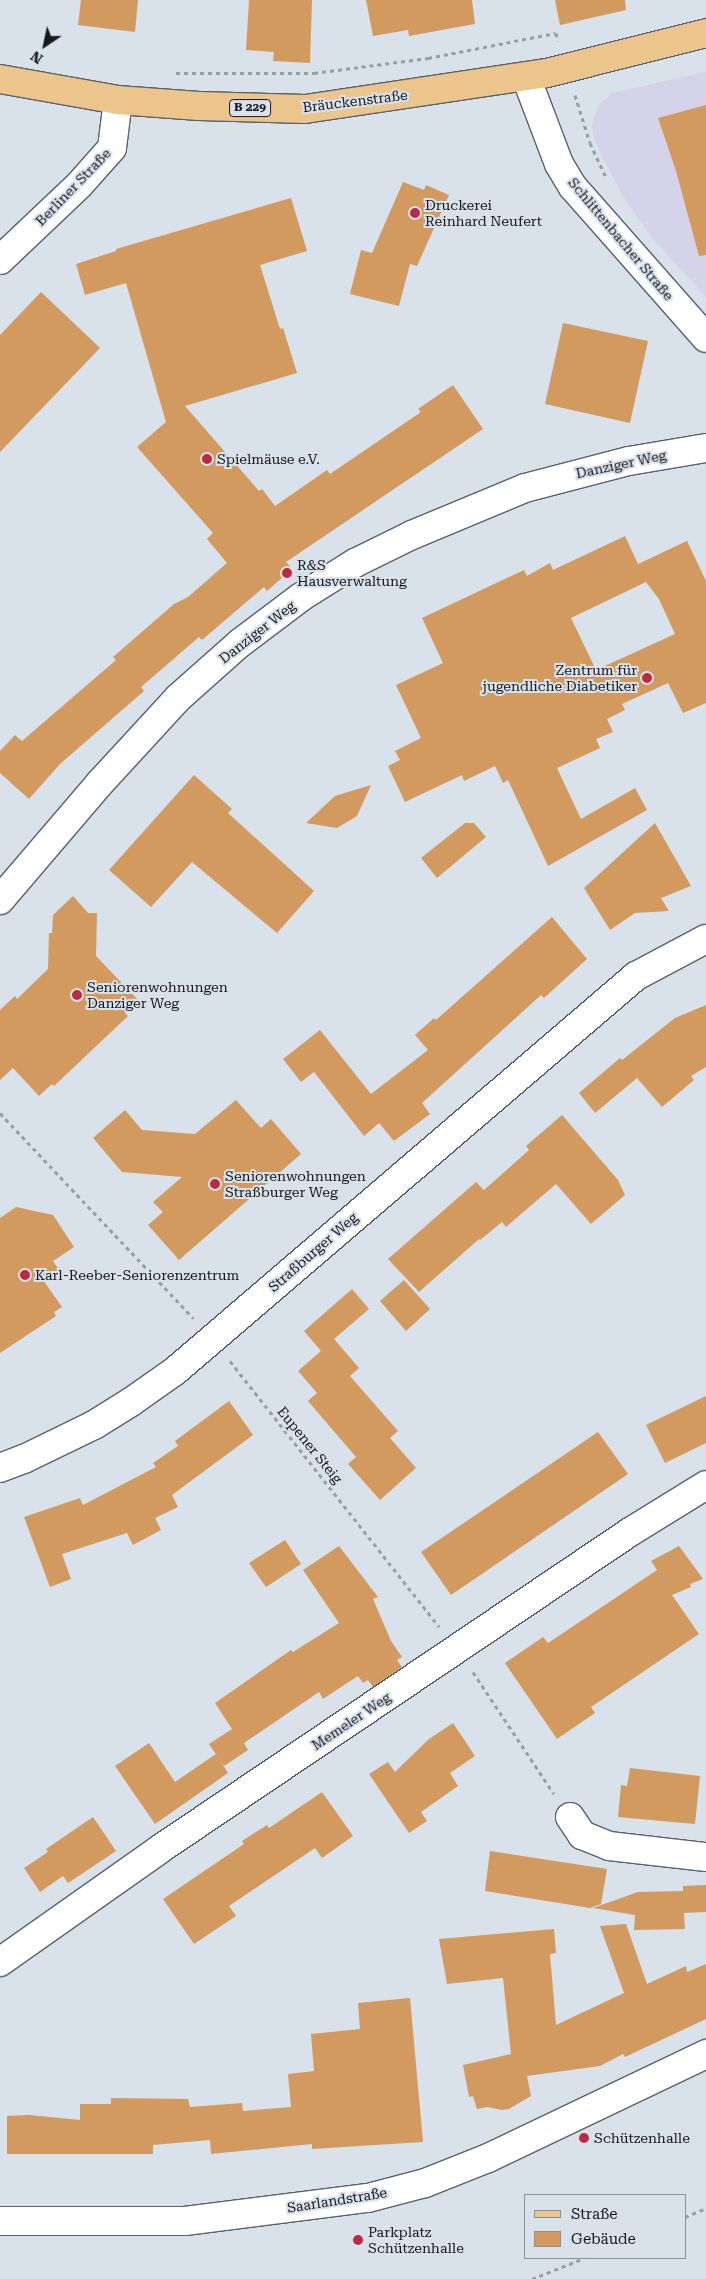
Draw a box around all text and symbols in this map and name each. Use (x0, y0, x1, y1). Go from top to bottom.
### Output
north arrow (20, 20, 70, 70)
text: N (28, 48, 46, 67)
street label: Bräuckenstraße (302, 86, 408, 116)
road number: B 229 (229, 99, 271, 118)
street label: Berliner Straße (32, 145, 114, 229)
street label: Schlittenbacher Straße (565, 174, 677, 304)
place label: Druckerei Reinhard Neufert (425, 197, 542, 230)
marker: Druckerei Reinhard Neufert (409, 207, 421, 219)
street label: Danziger Weg (574, 446, 668, 482)
place label: Spielmäuse e.V. (217, 451, 320, 467)
marker: Spielmäuse e.V. (201, 453, 213, 465)
place label: R&S Hausverwaltung (297, 557, 407, 590)
marker: R&S Hausverwaltung (281, 567, 293, 579)
street label: Danziger Weg (215, 597, 299, 667)
place label: Zentrum für jugendliche Diabetiker (483, 662, 637, 694)
marker: Zentrum für jugendliche Diabetiker (641, 672, 653, 684)
place label: Seniorenwohnungen Danziger Weg (87, 979, 228, 1012)
marker: Seniorenwohnungen Danziger Weg (71, 989, 83, 1001)
place label: Seniorenwohnungen Straßburger Weg (225, 1168, 366, 1200)
marker: Seniorenwohnungen Straßburger Weg (209, 1178, 221, 1190)
street label: Straßburger Weg (265, 1209, 361, 1295)
place label: Karl-Reeber-Seniorenzentrum (35, 1267, 239, 1283)
marker: Karl-Reeber-Seniorenzentrum (19, 1269, 31, 1281)
street label: Eupener Steig (274, 1403, 346, 1487)
street label: Memeler Weg (308, 1688, 394, 1754)
place label: Schützenhalle (594, 2130, 690, 2146)
marker: Schützenhalle (578, 2132, 590, 2144)
street label: Saarlandstraße (286, 2184, 388, 2216)
legend (524, 2194, 686, 2259)
text: Straße (571, 2205, 618, 2223)
place label: Parkplatz Schützenhalle (368, 2224, 464, 2256)
text: Gebäude (571, 2230, 636, 2248)
marker: Parkplatz Schützenhalle (352, 2234, 364, 2246)

